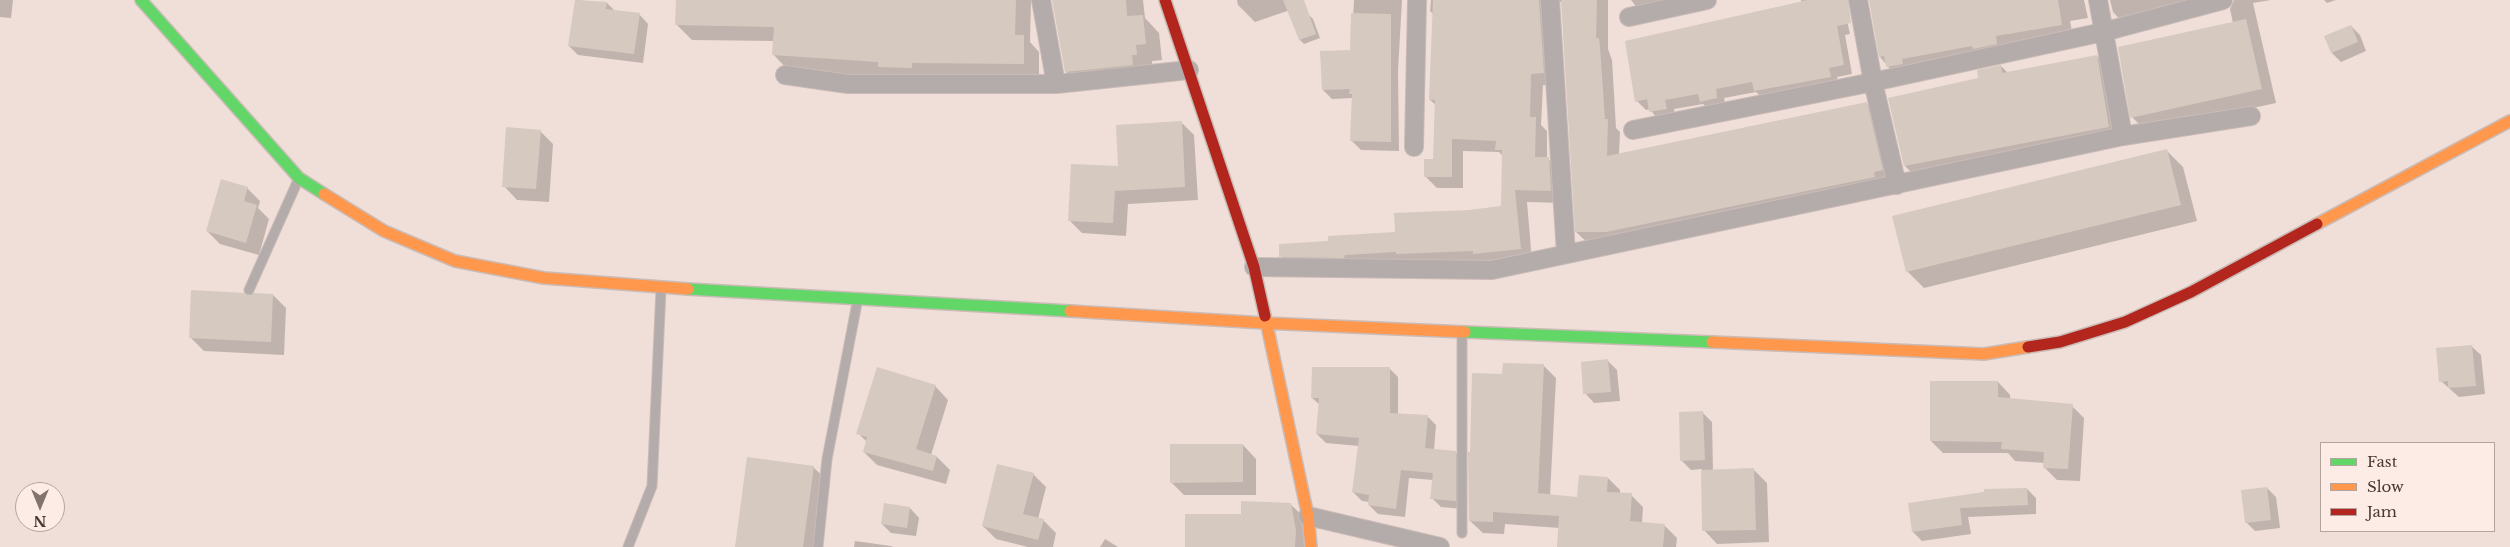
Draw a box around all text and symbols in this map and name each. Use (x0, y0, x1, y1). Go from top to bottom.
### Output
legend (2320, 442, 2495, 532)
text: Fast (2367, 452, 2397, 471)
text: Slow (2367, 477, 2404, 496)
north arrow (15, 482, 65, 532)
text: Jam (2367, 502, 2397, 521)
text: N (33, 512, 47, 530)

